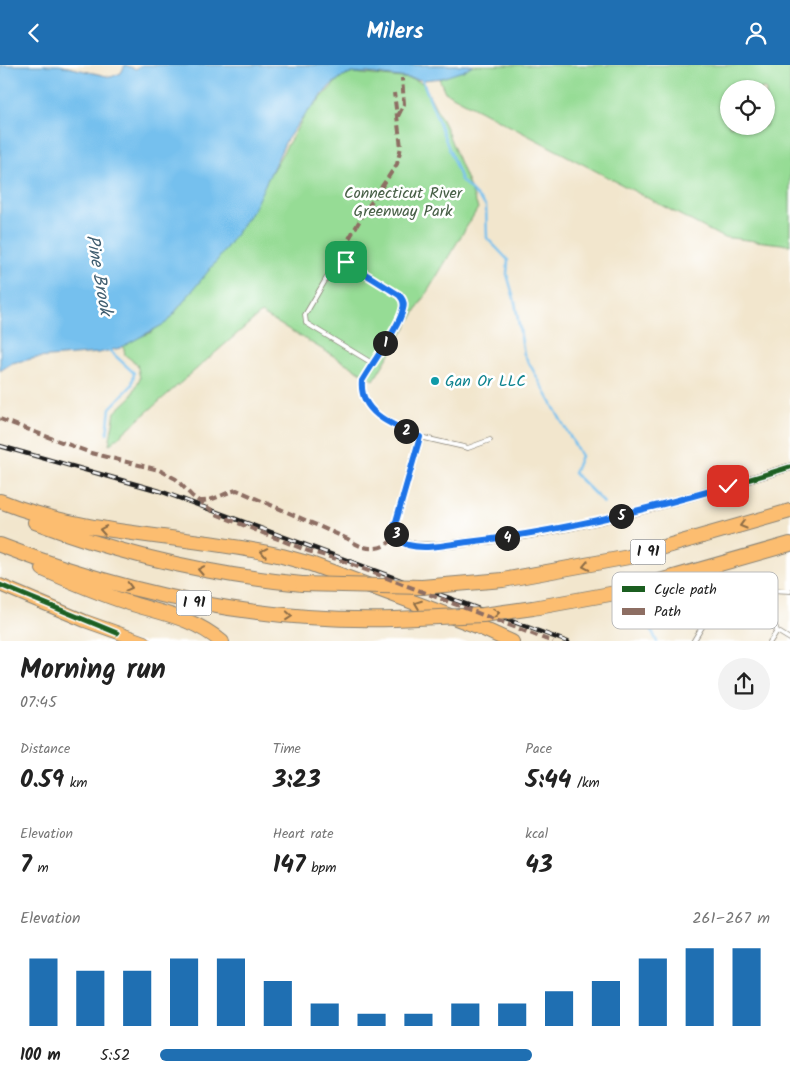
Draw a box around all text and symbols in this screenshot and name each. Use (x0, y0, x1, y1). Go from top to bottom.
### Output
text: Milers (366, 15, 424, 50)
icon: back (20, 19, 48, 47)
icon: person (742, 19, 770, 47)
map controls (720, 80, 775, 135)
button: locate (720, 80, 775, 135)
park label: Connecticut River Greenway Park (344, 181, 464, 224)
water label: Pine Brook (77, 233, 120, 320)
pin (325, 241, 367, 283)
icon: arrive (332, 248, 360, 276)
pin: 1 (372, 331, 398, 355)
text: 1 (383, 332, 388, 354)
place label: Gan Or LLC (445, 369, 526, 394)
marker: Gan Or LLC (429, 375, 441, 387)
pin: 2 (394, 419, 418, 443)
text: 2 (402, 420, 411, 442)
pin (707, 465, 749, 507)
icon: check (714, 472, 742, 500)
pin: 5 (608, 503, 634, 529)
text: 5 (618, 505, 625, 527)
one-way arrow (740, 519, 748, 529)
pin: 3 (384, 521, 408, 547)
text: 3 (393, 523, 400, 545)
pin: 4 (494, 525, 520, 551)
one-way arrow (99, 526, 108, 536)
text: 4 (504, 527, 511, 549)
road number: I 91 (630, 539, 666, 565)
one-way arrow (260, 547, 269, 557)
one-way arrow (582, 561, 591, 571)
one-way arrow (197, 566, 206, 576)
legend (612, 572, 778, 629)
text: Cycle path (654, 579, 717, 601)
one-way arrow (125, 582, 133, 592)
road number: I 91 (176, 591, 212, 615)
one-way arrow (414, 600, 423, 610)
text: Path (654, 601, 681, 623)
one-way arrow (493, 608, 501, 619)
one-way arrow (285, 610, 293, 621)
text: Morning run (20, 648, 166, 693)
button: share (718, 658, 770, 710)
text: 07:45 (20, 690, 57, 715)
text: Distance (20, 738, 70, 760)
text: Time (273, 738, 301, 760)
text: Pace (525, 738, 552, 760)
text: 0.59 (20, 760, 64, 800)
text: 3:23 (273, 760, 321, 800)
text: 5:44 (525, 760, 571, 800)
text: km (64, 772, 87, 794)
text: /km (571, 772, 600, 794)
text: Elevation (20, 823, 73, 845)
text: Heart rate (273, 823, 334, 845)
text: kcal (525, 823, 548, 845)
text: 7 (20, 845, 32, 885)
text: 147 (273, 845, 306, 885)
text: 43 (525, 845, 553, 885)
text: m (32, 857, 49, 879)
text: bpm (306, 857, 336, 879)
text: Elevation (20, 906, 81, 931)
text: 261–267 m (692, 906, 770, 931)
text: 100 m (20, 1043, 61, 1068)
text: 5:52 (100, 1043, 130, 1068)

